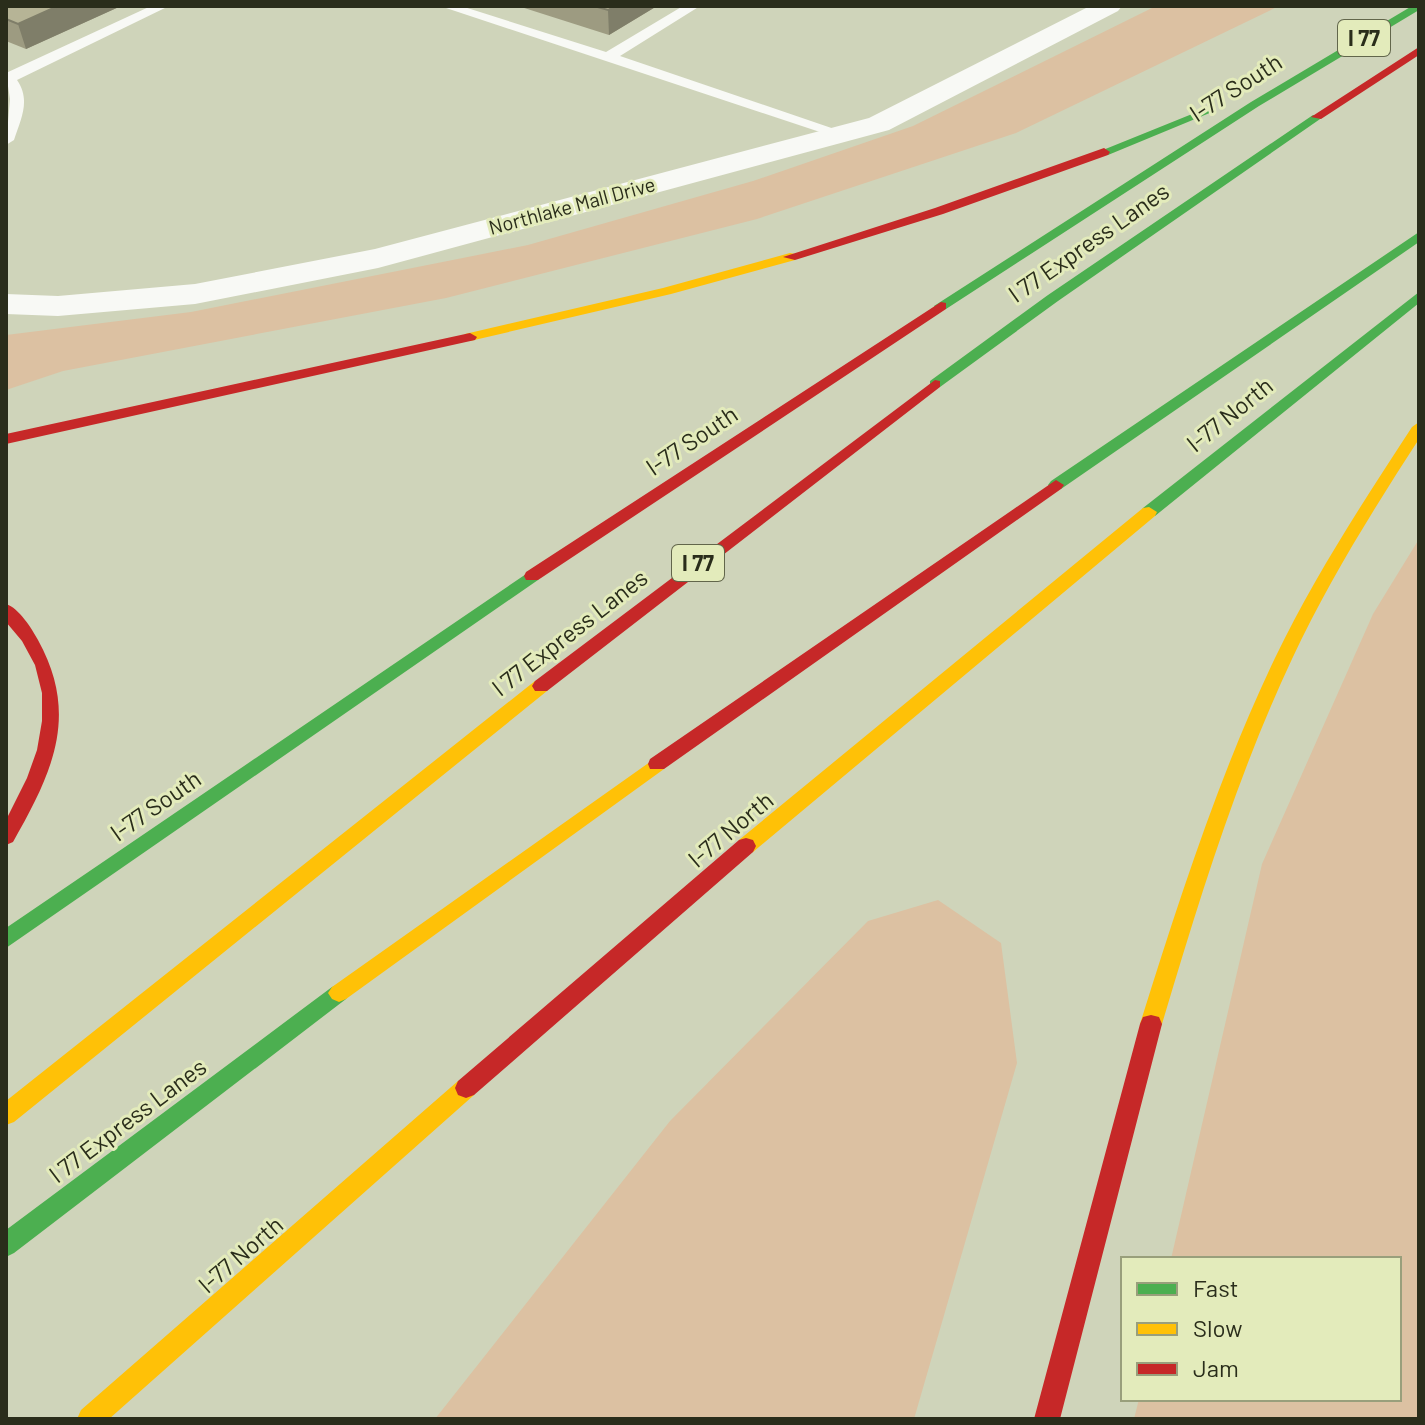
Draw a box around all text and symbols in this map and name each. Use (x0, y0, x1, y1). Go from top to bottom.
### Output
road number: I 77 (1338, 20, 1390, 56)
street label: I-77 South (1184, 46, 1287, 127)
street label: Northlake Mall Drive (486, 171, 658, 239)
street label: I 77 Express Lanes (1002, 176, 1174, 308)
street label: I-77 North (1180, 370, 1278, 457)
street label: I-77 South (640, 399, 742, 481)
road number: I 77 (672, 545, 724, 581)
street label: I 77 Express Lanes (486, 562, 653, 702)
street label: I-77 South (104, 763, 206, 846)
street label: I-77 North (681, 785, 779, 873)
street label: I 77 Express Lanes (43, 1051, 211, 1188)
street label: I-77 North (192, 1209, 288, 1298)
legend (1121, 1257, 1401, 1401)
text: Fast (1193, 1273, 1238, 1302)
text: Slow (1193, 1313, 1242, 1342)
text: Jam (1193, 1353, 1239, 1382)

